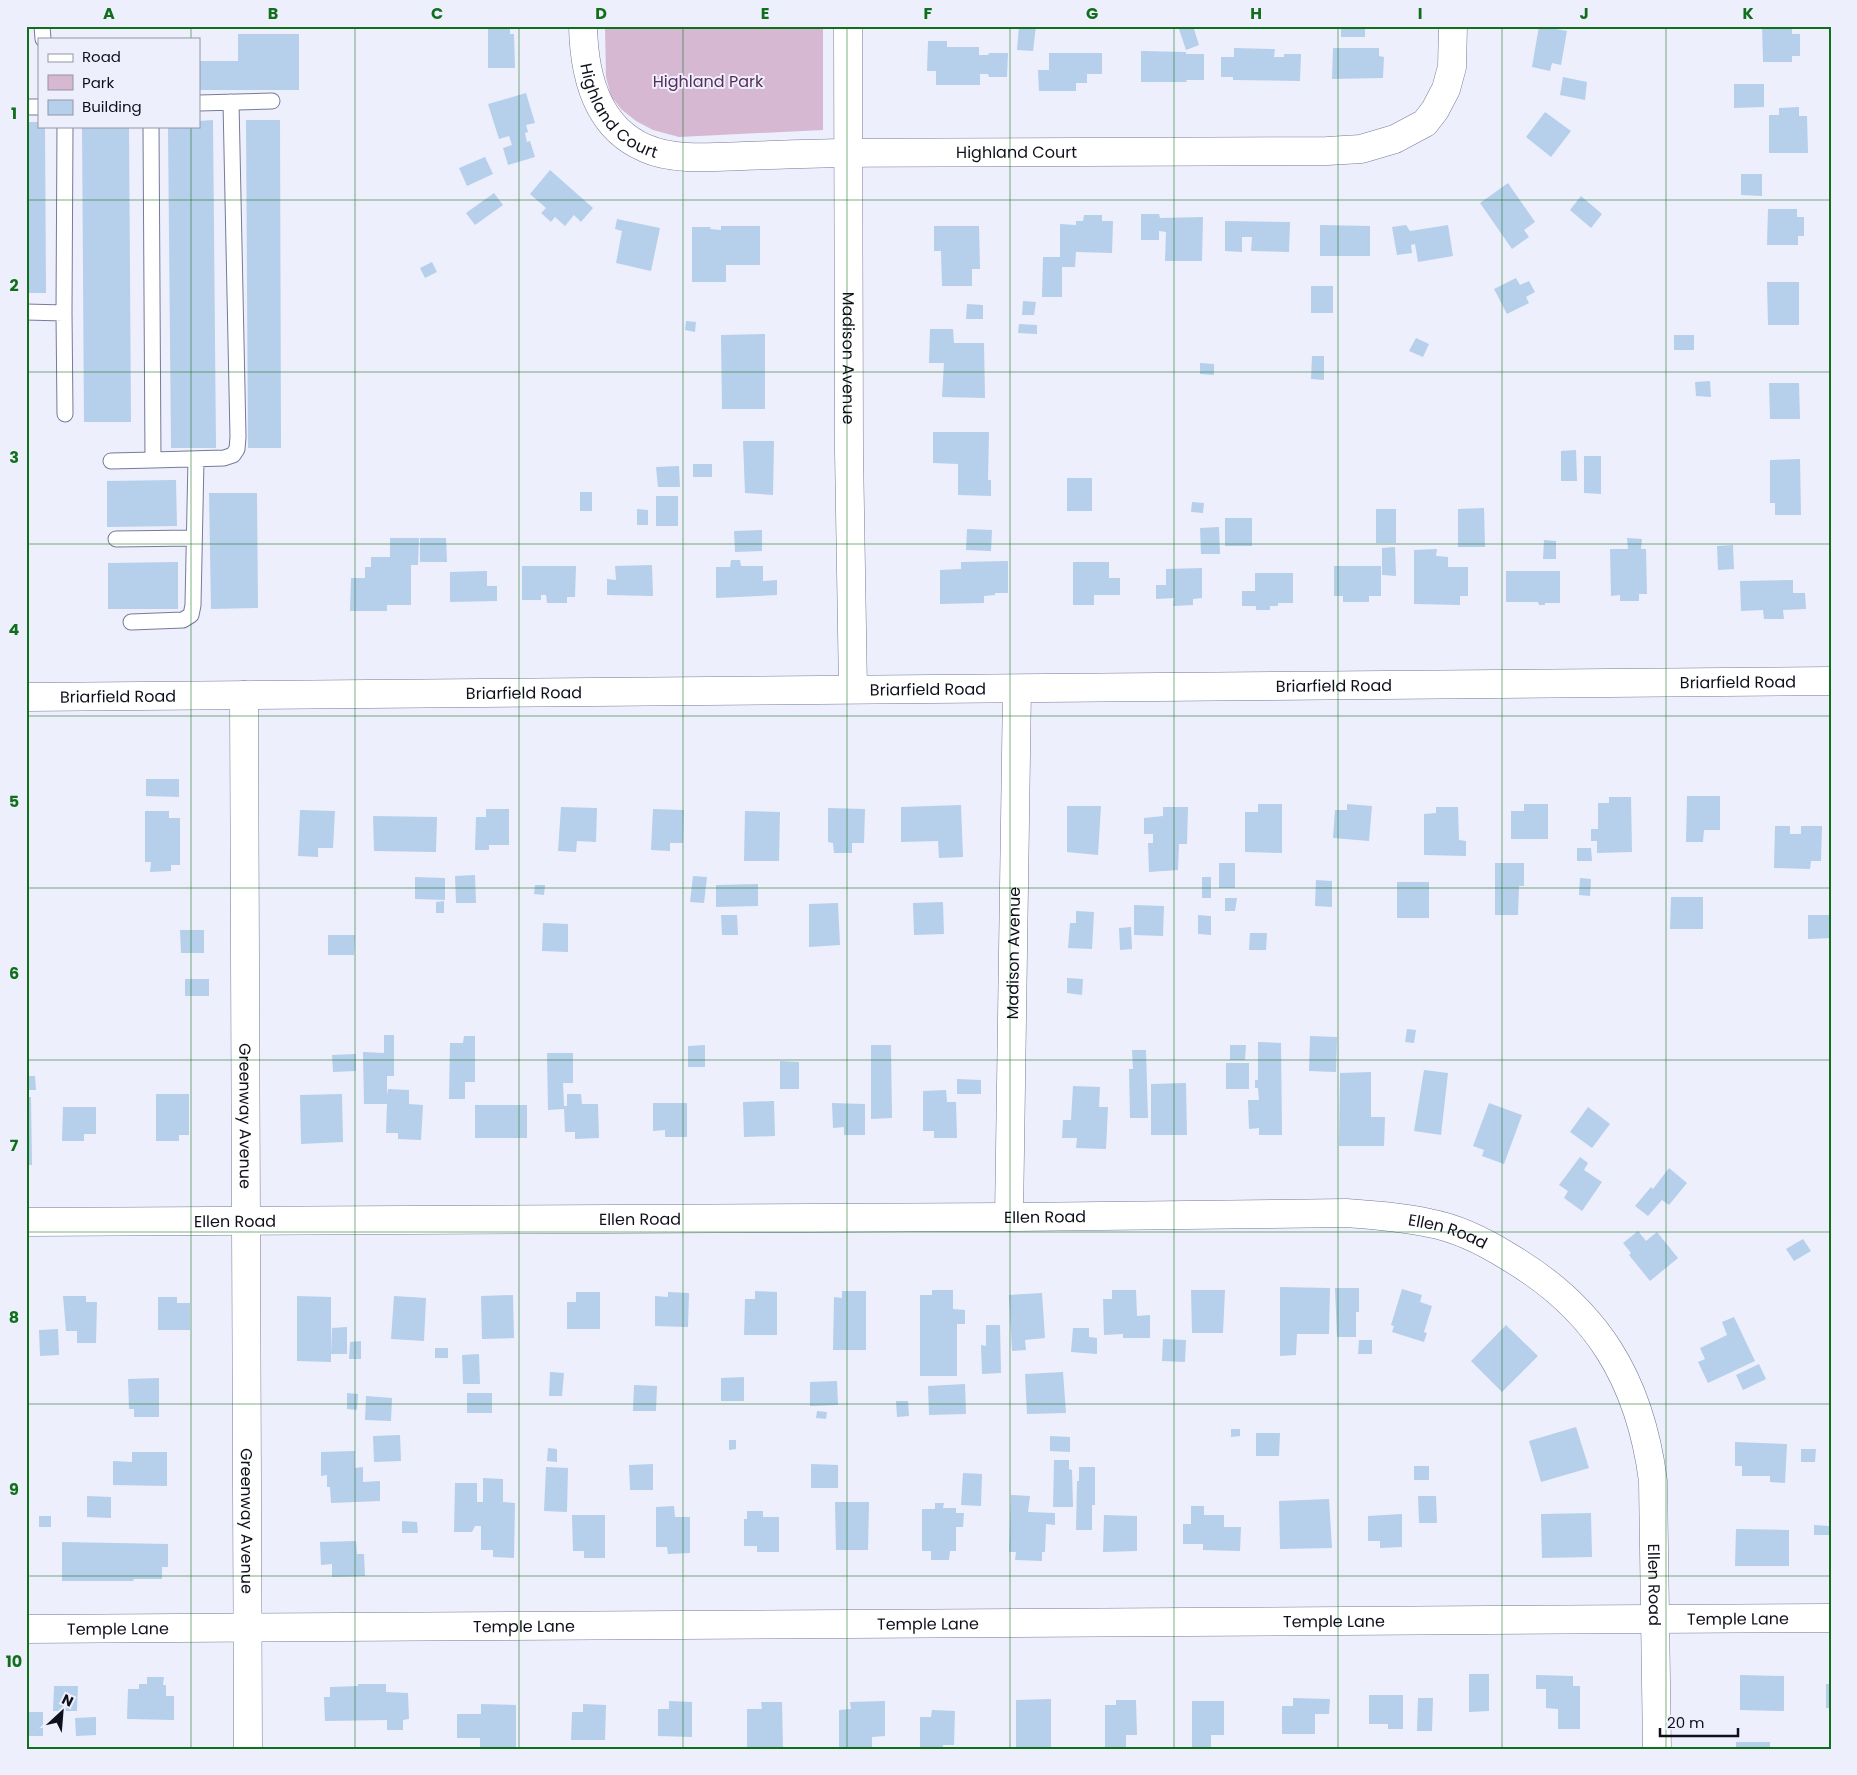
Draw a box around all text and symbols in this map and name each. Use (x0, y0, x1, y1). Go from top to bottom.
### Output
text: A (103, 2, 115, 25)
text: B (268, 2, 278, 25)
text: C (431, 2, 443, 25)
text: D (595, 2, 607, 25)
text: E (761, 2, 769, 25)
text: F (924, 2, 933, 25)
text: G (1086, 2, 1098, 25)
text: H (1250, 2, 1262, 25)
text: I (1418, 2, 1422, 25)
text: J (1579, 2, 1589, 25)
text: K (1742, 2, 1754, 25)
legend (38, 38, 200, 128)
text: Road (82, 46, 121, 67)
street label: Highland Court (574, 61, 661, 164)
park label: Highland Park (653, 70, 764, 93)
text: Park (82, 72, 114, 93)
text: Building (82, 96, 142, 117)
text: 1 (11, 102, 17, 125)
street label: Highland Court (956, 141, 1077, 164)
text: 2 (9, 274, 19, 297)
street label: Madison Avenue (837, 292, 860, 424)
text: 3 (9, 446, 19, 469)
text: 4 (9, 618, 20, 641)
street label: Briarfield Road (1680, 670, 1796, 694)
street label: Briarfield Road (1276, 674, 1392, 698)
street label: Briarfield Road (870, 677, 986, 702)
street label: Briarfield Road (466, 681, 582, 705)
street label: Briarfield Road (60, 685, 176, 709)
text: 5 (9, 790, 19, 813)
street label: Madison Avenue (1001, 886, 1026, 1020)
text: 6 (9, 962, 19, 985)
street label: Greenway Avenue (233, 1043, 257, 1189)
text: 7 (10, 1134, 19, 1157)
street label: Ellen Road (1004, 1205, 1086, 1229)
street label: Ellen Road (599, 1208, 681, 1231)
street label: Ellen Road (1407, 1208, 1491, 1255)
street label: Ellen Road (194, 1210, 276, 1233)
text: 8 (9, 1306, 19, 1329)
street label: Greenway Avenue (235, 1448, 258, 1594)
text: 9 (9, 1478, 19, 1501)
street label: Ellen Road (1642, 1544, 1666, 1626)
street label: Temple Lane (1687, 1607, 1789, 1631)
street label: Temple Lane (1283, 1610, 1385, 1633)
street label: Temple Lane (877, 1612, 979, 1636)
street label: Temple Lane (473, 1615, 575, 1638)
street label: Temple Lane (67, 1617, 169, 1641)
text: 10 (6, 1650, 22, 1673)
north arrow (38, 1688, 88, 1738)
text: N (59, 1689, 77, 1712)
scale bar (1660, 1705, 1737, 1737)
text: 20 m (1667, 1712, 1705, 1733)

